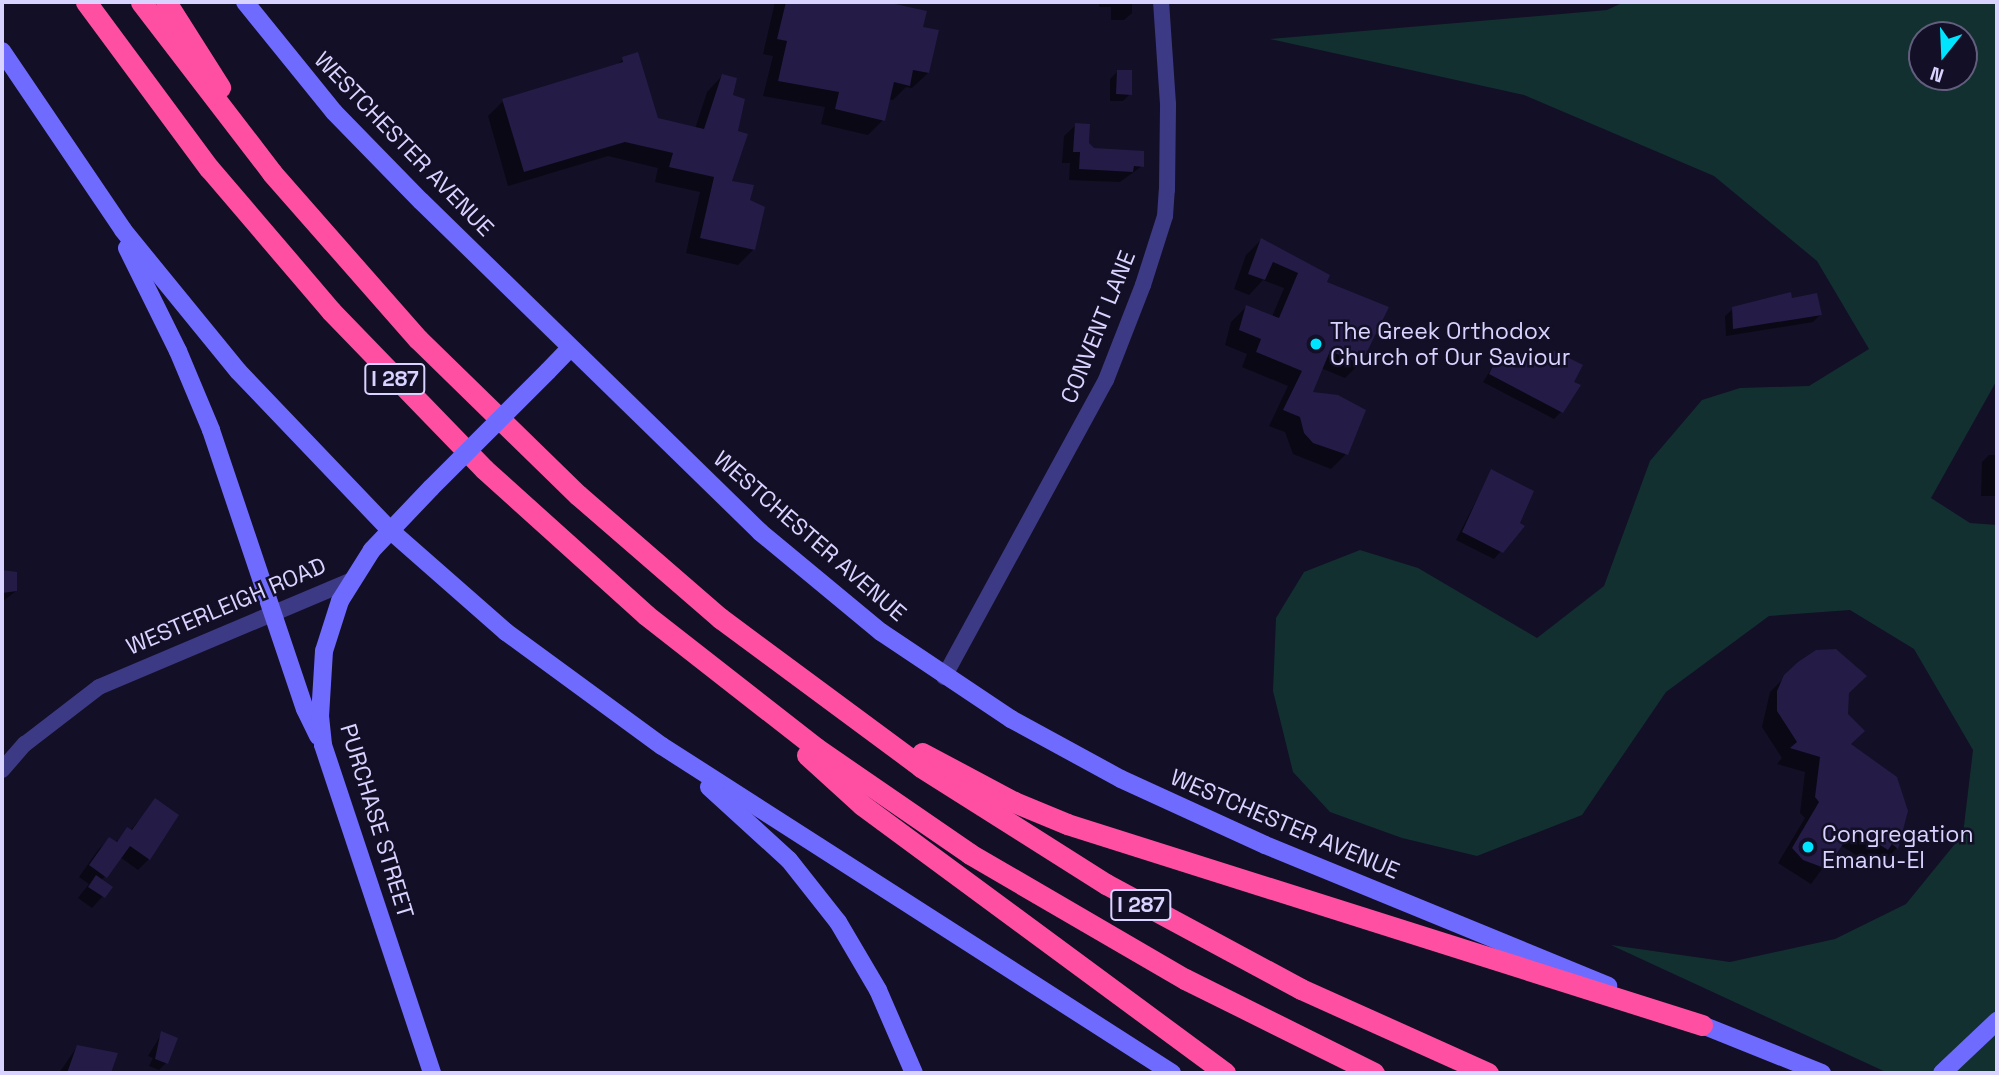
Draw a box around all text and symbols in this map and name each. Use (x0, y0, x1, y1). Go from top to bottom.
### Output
north arrow (1908, 21, 1978, 91)
street label: WESTCHESTER AVENUE (308, 46, 500, 242)
text: N (1927, 61, 1947, 88)
street label: CONVENT LANE (1055, 246, 1141, 408)
place label: The Greek Orthodox Church of Our Saviour (1330, 317, 1570, 371)
marker: The Greek Orthodox Church of Our Saviour (1308, 336, 1324, 352)
road number: I 287 (364, 362, 426, 396)
street label: WESTCHESTER AVENUE (708, 445, 912, 627)
street label: WESTERLEIGH ROAD (122, 551, 330, 661)
street label: PURCHASE STREET (334, 720, 420, 922)
street label: WESTCHESTER AVENUE (1166, 763, 1404, 885)
place label: Congregation Emanu-El (1822, 820, 1974, 874)
marker: Congregation Emanu-El (1800, 839, 1816, 855)
road number: I 287 (1110, 888, 1172, 922)

